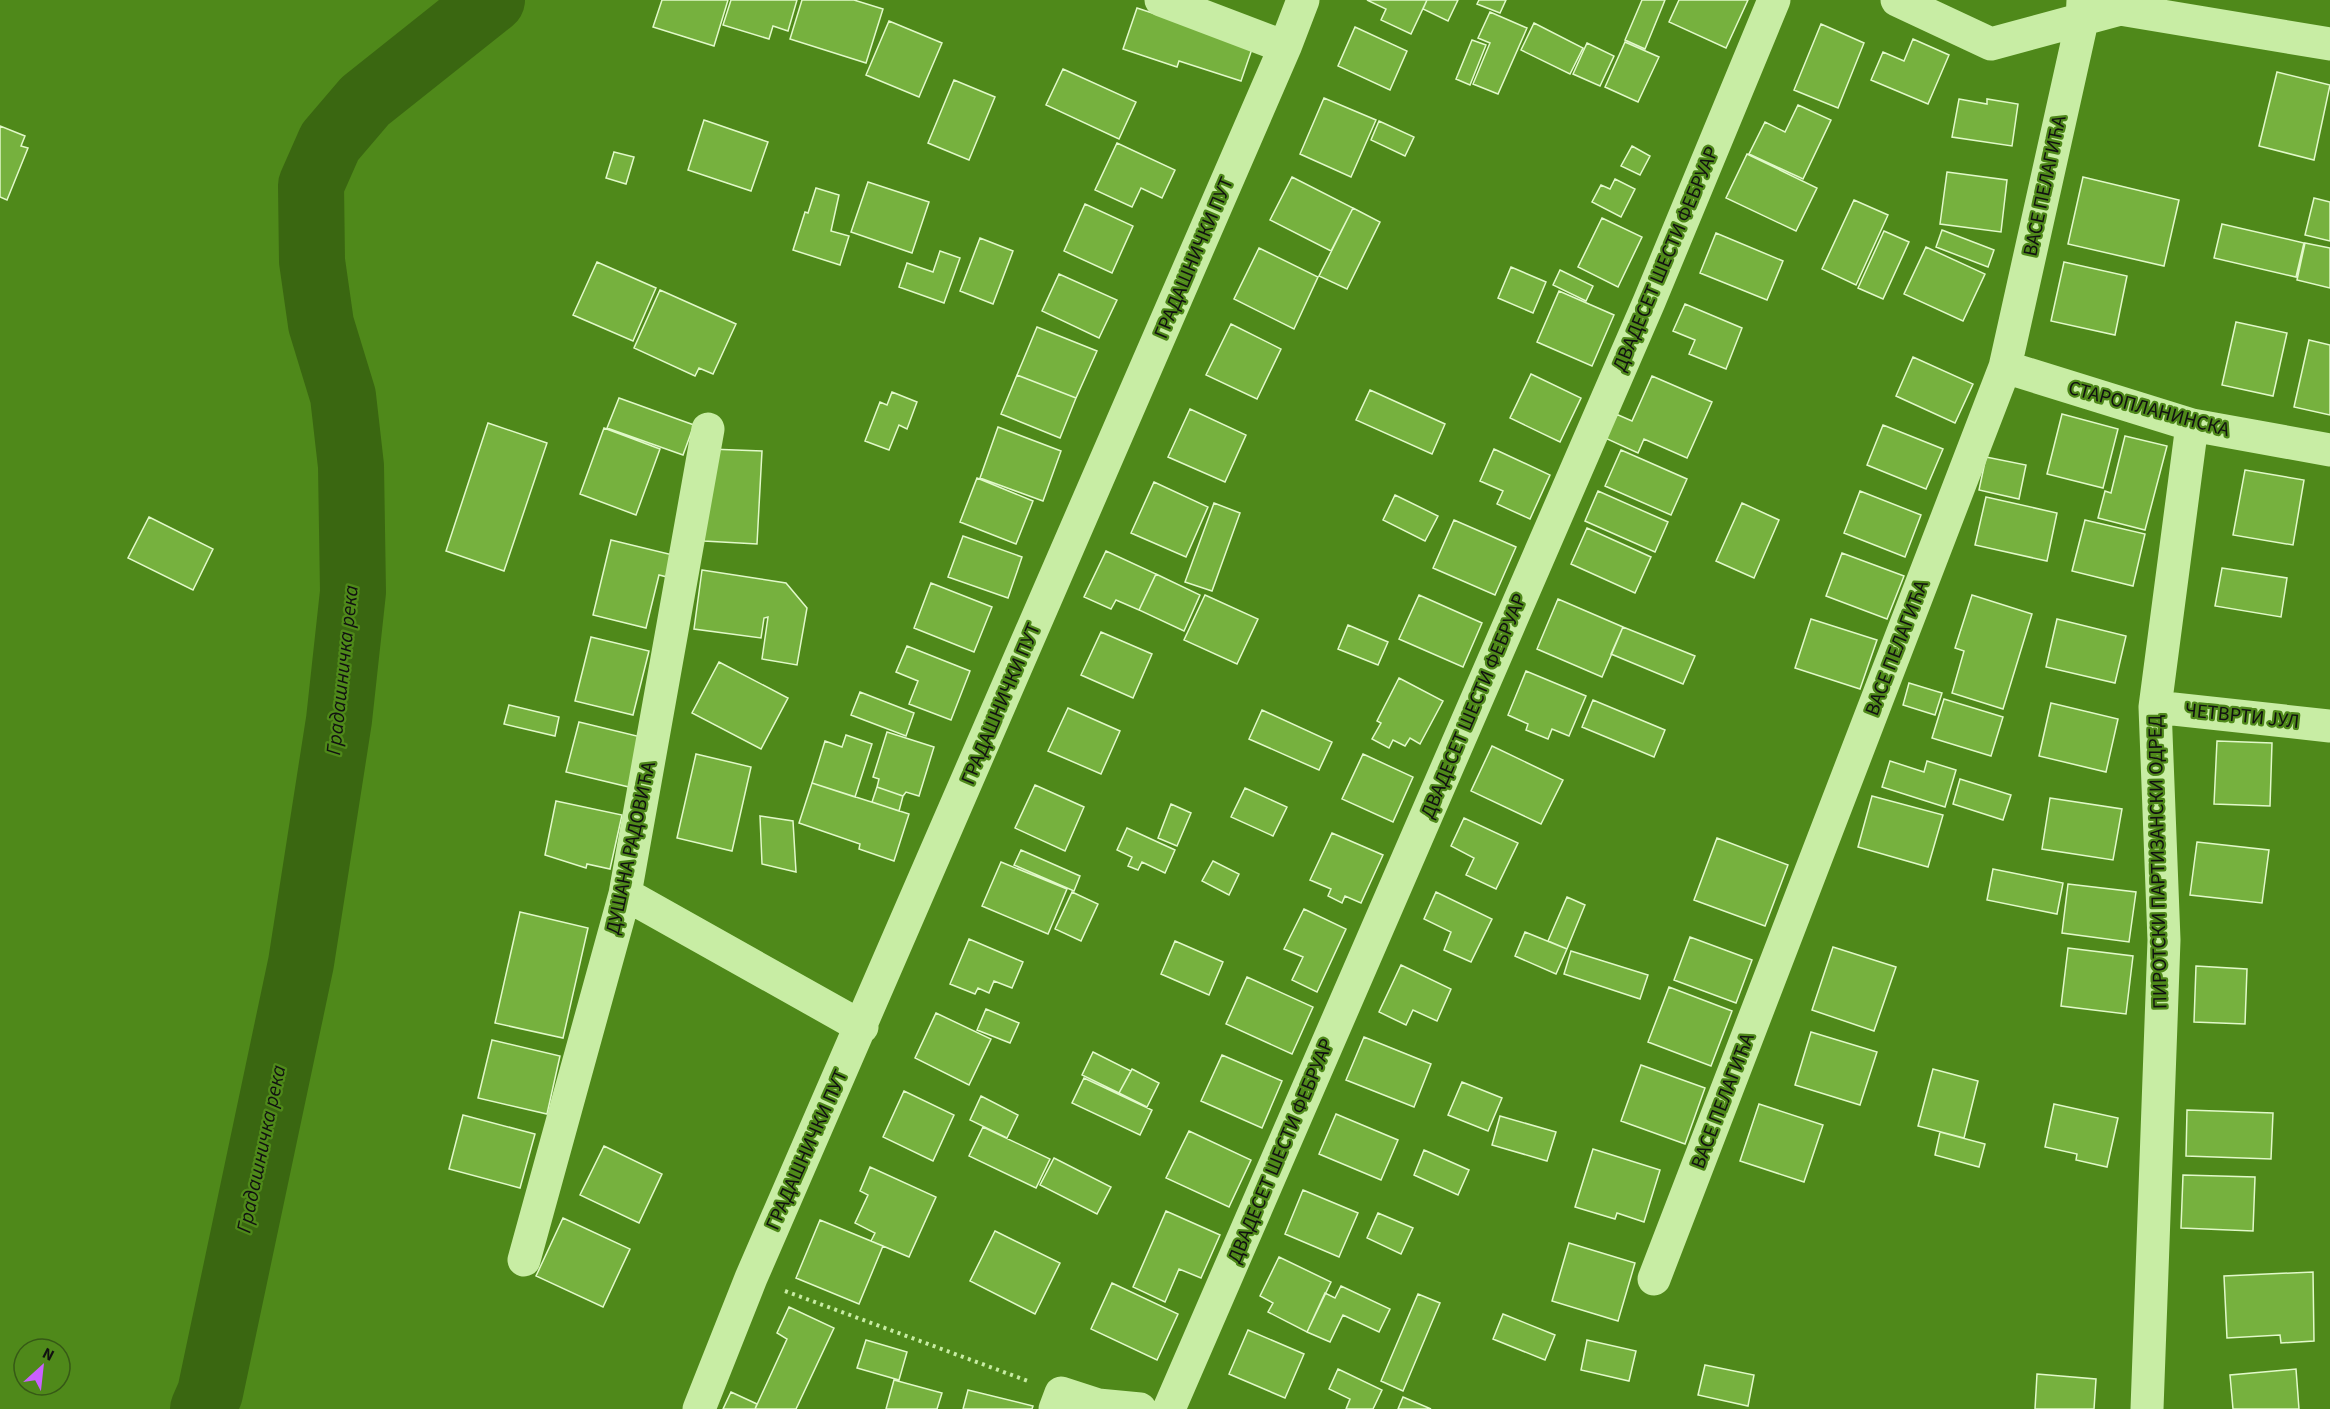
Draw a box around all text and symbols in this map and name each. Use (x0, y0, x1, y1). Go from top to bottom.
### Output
street label: ВАСЕ ПЕЛАГИЋА (2016, 113, 2074, 259)
street label: ДВАДЕСЕТ ШЕСТИ ФЕБРУАР (1606, 142, 1726, 376)
street label: ГРАДАШНИЧКИ ПУТ (1147, 173, 1241, 343)
street label: СТАРОПЛАНИНСКА (2065, 374, 2233, 444)
street label: ВАСЕ ПЕЛАГИЋА (1858, 576, 1936, 720)
water label: Градашничка река (318, 583, 366, 757)
street label: ДВАДЕСЕТ ШЕСТИ ФЕБРУАР (1414, 589, 1534, 823)
street label: ГРАДАШНИЧКИ ПУТ (954, 619, 1048, 789)
street label: ЧЕТВРТИ ЈУЛ (2183, 696, 2301, 736)
street label: ПИРОТСКИ ПАРТИЗАНСКИ ОДРЕД (2141, 714, 2175, 1009)
street label: ДУШАНА РАДОВИЋА (599, 759, 663, 937)
street label: ВАСЕ ПЕЛАГИЋА (1684, 1029, 1762, 1173)
street label: ДВАДЕСЕТ ШЕСТИ ФЕБРУАР (1221, 1034, 1341, 1268)
water label: Градашничка река (229, 1062, 293, 1236)
street label: ГРАДАШНИЧКИ ПУТ (759, 1065, 855, 1235)
north arrow (12, 1337, 72, 1397)
text: N (39, 1342, 58, 1367)

